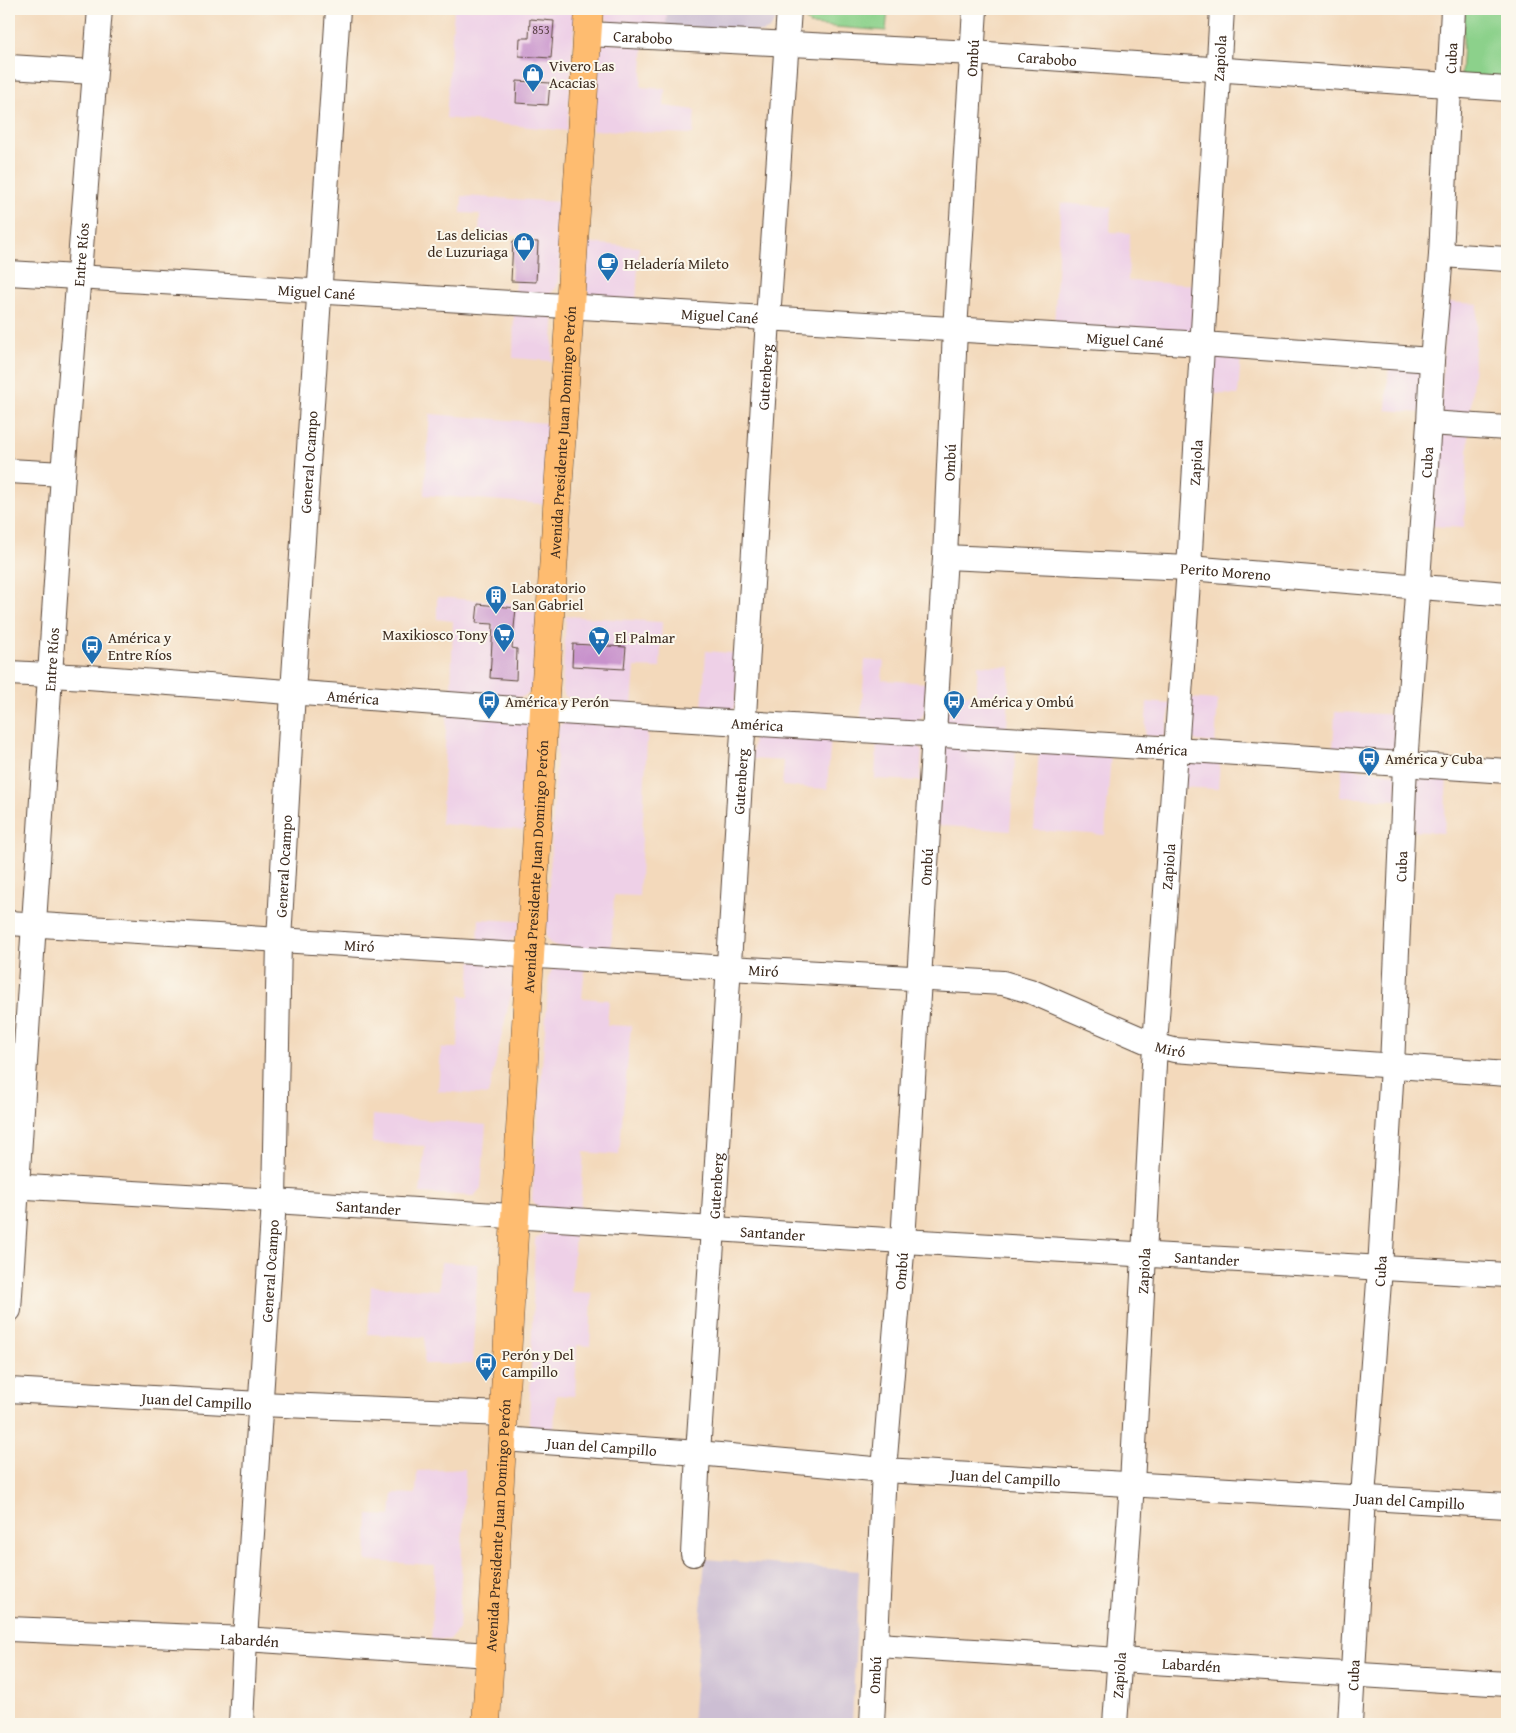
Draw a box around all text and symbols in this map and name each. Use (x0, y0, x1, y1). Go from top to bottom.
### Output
house number: 853 (532, 21, 550, 38)
street label: Carabobo (613, 25, 673, 49)
street label: Zapiola (1207, 35, 1231, 82)
street label: Ombú (960, 38, 984, 77)
street label: Cuba (1439, 42, 1462, 74)
street label: Carabobo (1017, 46, 1078, 71)
place label: Vivero Las Acacias (549, 55, 614, 93)
shop icon: Vivero Las Acacias (521, 62, 545, 93)
street label: Entre Ríos (67, 222, 93, 287)
place label: Las delicias de Luzuriaga (428, 224, 508, 262)
shop icon: Las delicias de Luzuriaga (512, 231, 536, 262)
cafe icon: Heladería Mileto (596, 251, 620, 282)
place label: Heladería Mileto (624, 253, 729, 274)
street label: Miguel Cané (277, 279, 356, 304)
street label: Miguel Cané (680, 302, 759, 328)
street label: Avenida Presidente Juan Domingo Perón (543, 305, 580, 559)
street label: Miguel Cané (1086, 327, 1164, 352)
street label: Gutenberg (752, 343, 777, 411)
street label: General Ocampo (294, 410, 322, 514)
street label: Zapiola (1183, 439, 1207, 486)
street label: Ombú (938, 442, 961, 482)
street label: Cuba (1415, 446, 1438, 479)
street label: Perito Moreno (1180, 557, 1272, 585)
place label: Laboratorio San Gabriel (512, 577, 586, 615)
building icon: Laboratorio San Gabriel (484, 584, 508, 615)
supermarket icon: Maxikiosco Tony (492, 622, 516, 653)
place label: Maxikiosco Tony (382, 624, 489, 645)
supermarket icon: El Palmar (587, 625, 611, 656)
street label: Entre Ríos (38, 627, 64, 692)
place label: América y Entre Ríos (108, 627, 172, 665)
place label: El Palmar (615, 627, 675, 648)
bus stop icon: América y Entre Ríos (80, 634, 104, 665)
street label: América (326, 684, 380, 709)
bus stop icon: América y Perón (477, 689, 501, 720)
bus stop icon: América y Ombú (942, 689, 966, 720)
place label: América y Perón (505, 691, 610, 712)
place label: América y Ombú (970, 691, 1075, 712)
street label: América (730, 712, 784, 736)
street label: América (1135, 736, 1188, 760)
street label: Avenida Presidente Juan Domingo Perón (517, 739, 553, 993)
bus stop icon: América y Cuba (1357, 746, 1381, 777)
street label: Gutenberg (728, 747, 753, 815)
place label: América y Cuba (1385, 748, 1483, 769)
street label: General Ocampo (270, 814, 297, 918)
street label: Zapiola (1156, 843, 1180, 891)
street label: Ombú (914, 847, 938, 886)
street label: Cuba (1389, 851, 1412, 883)
street label: Miró (344, 933, 375, 956)
street label: Miró (748, 959, 780, 981)
street label: Miró (1153, 1035, 1186, 1061)
street label: Gutenberg (703, 1151, 728, 1219)
street label: Santander (335, 1194, 401, 1220)
street label: General Ocampo (255, 1219, 283, 1323)
street label: Santander (739, 1220, 806, 1245)
street label: Santander (1174, 1246, 1240, 1270)
street label: Zapiola (1131, 1247, 1155, 1295)
street label: Ombú (889, 1251, 913, 1290)
street label: Cuba (1368, 1255, 1391, 1287)
place label: Perón y Del Campillo (502, 1344, 574, 1382)
bus stop icon: Perón y Del Campillo (474, 1351, 498, 1382)
street label: Juan del Campillo (139, 1387, 253, 1414)
street label: Avenida Presidente Juan Domingo Perón (480, 1398, 515, 1652)
street label: Juan del Campillo (544, 1432, 658, 1461)
street label: Juan del Campillo (948, 1463, 1061, 1491)
street label: Juan del Campillo (1352, 1487, 1466, 1514)
street label: Labardén (220, 1627, 280, 1652)
street label: Zapiola (1106, 1651, 1131, 1699)
street label: Labardén (1161, 1652, 1222, 1677)
street label: Ombú (863, 1655, 886, 1694)
street label: Cuba (1341, 1659, 1364, 1691)

